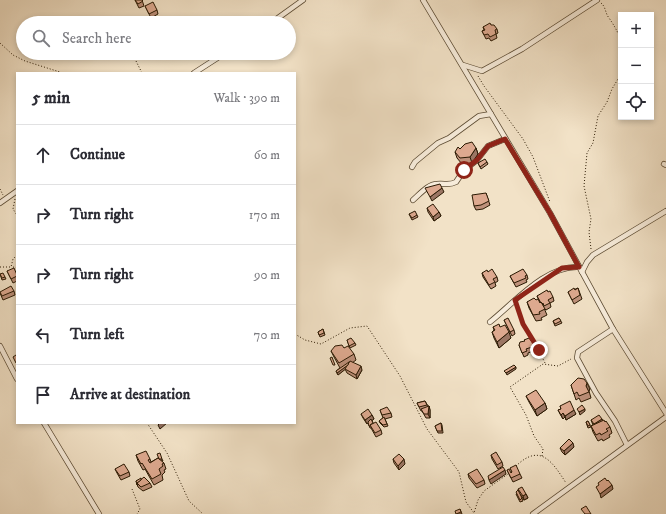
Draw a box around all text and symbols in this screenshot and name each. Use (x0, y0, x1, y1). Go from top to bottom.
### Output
map controls (618, 12, 654, 120)
button: + (618, 12, 654, 48)
search box (16, 16, 296, 60)
icon: search (30, 27, 52, 49)
text: Search here (62, 29, 131, 48)
button: − (618, 48, 654, 84)
button: locate (618, 84, 654, 120)
text: 5 min (32, 87, 70, 109)
text: Walk · 390 m (213, 90, 280, 106)
icon: ahead (32, 144, 54, 166)
text: Continue (70, 145, 125, 164)
text: 60 m (254, 147, 280, 163)
route start (455, 161, 473, 179)
icon: right (32, 204, 54, 226)
text: Turn right (70, 205, 133, 224)
text: 170 m (249, 207, 280, 223)
icon: right (32, 264, 54, 286)
text: Turn right (70, 265, 133, 284)
text: 90 m (254, 267, 280, 283)
icon: left (32, 324, 54, 346)
text: Turn left (70, 325, 124, 344)
text: 70 m (254, 327, 280, 343)
route end (530, 341, 548, 359)
icon: arrive (32, 384, 54, 406)
text: Arrive at destination (70, 385, 190, 404)

